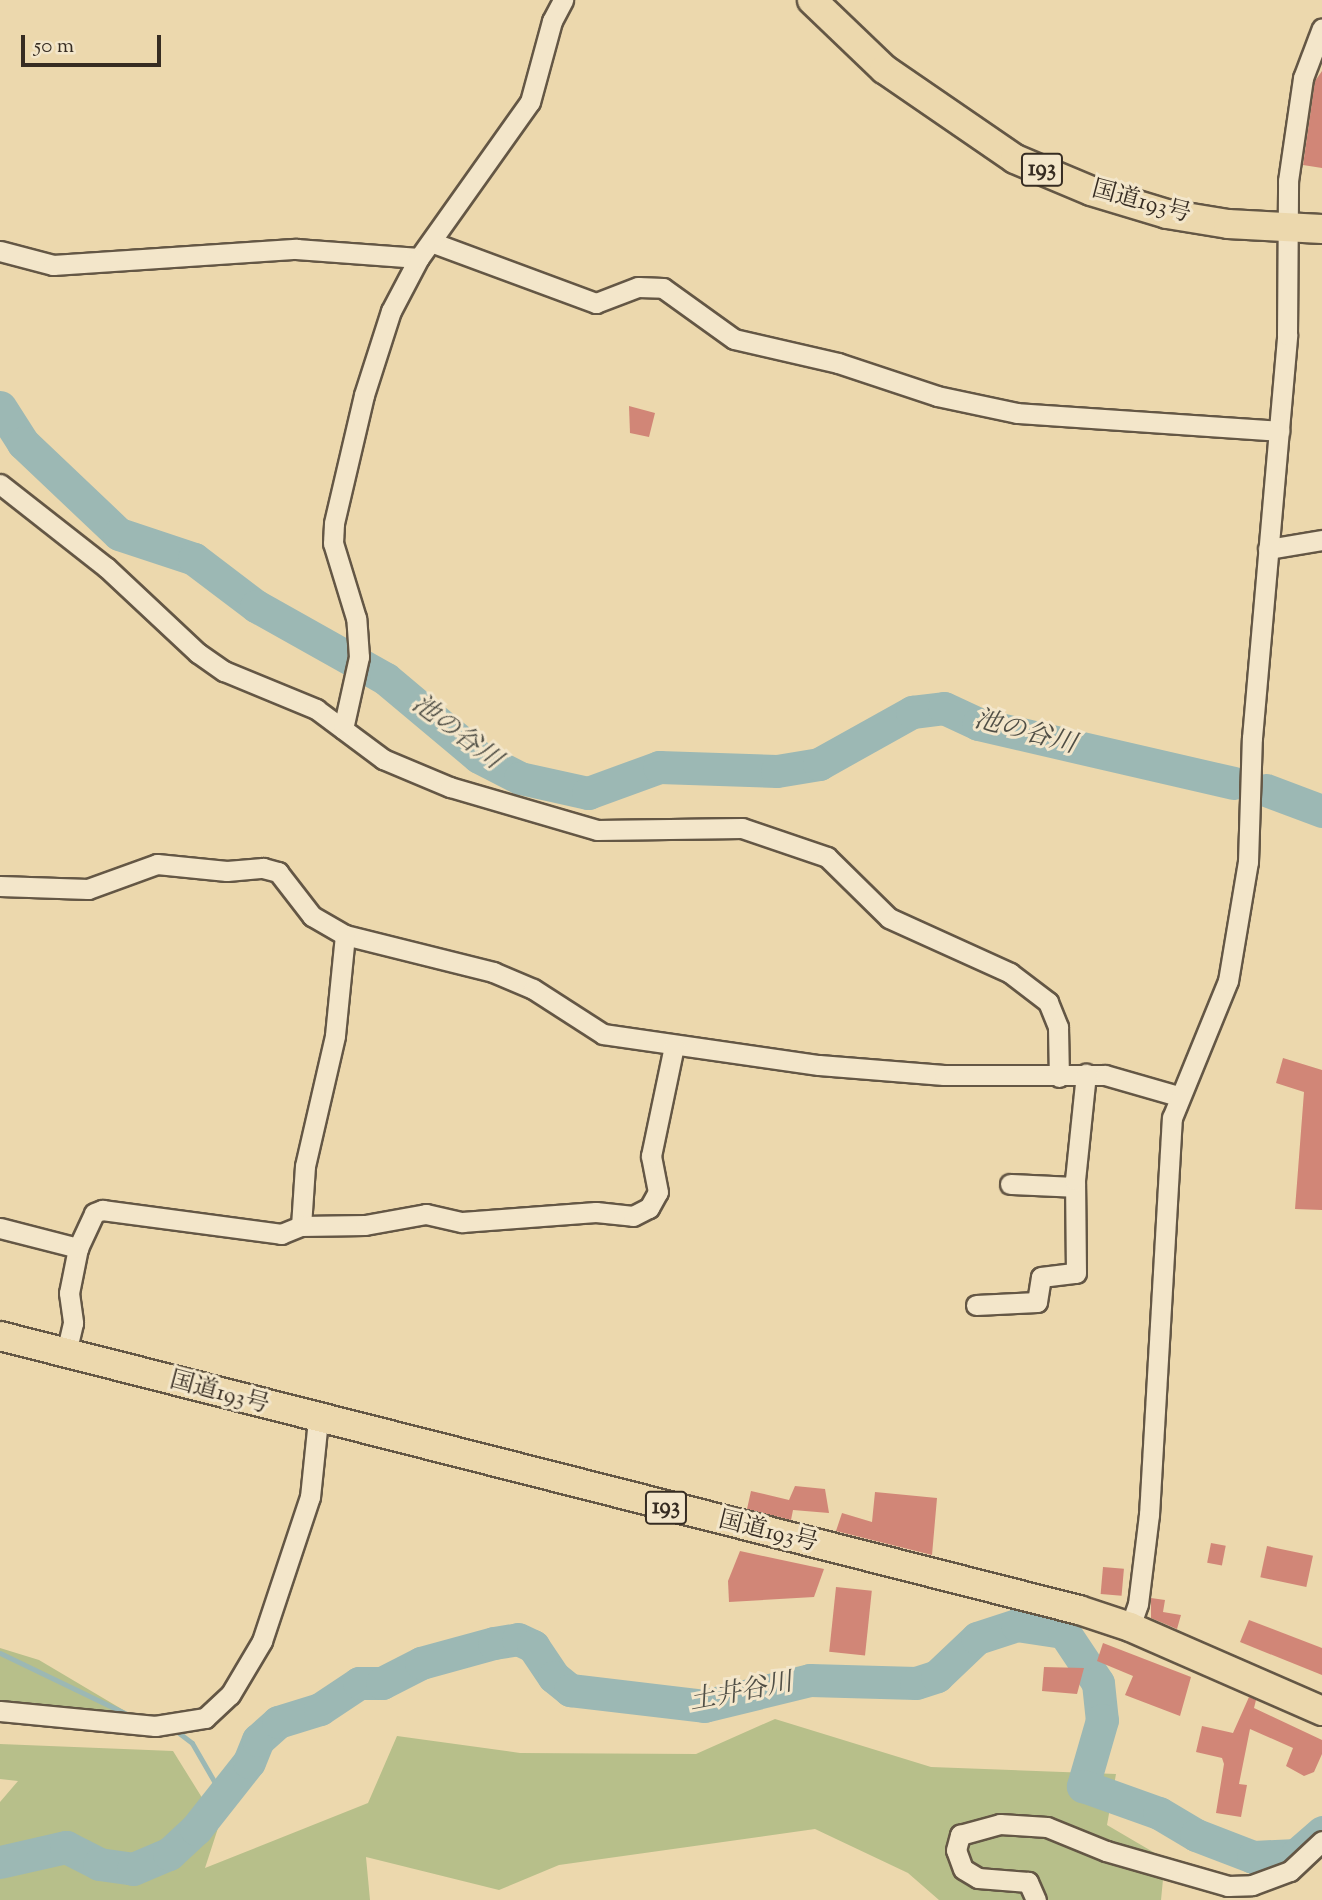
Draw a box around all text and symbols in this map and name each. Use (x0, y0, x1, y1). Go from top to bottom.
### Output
scale bar (24, 21, 164, 65)
text: 50 m (34, 32, 74, 62)
road number: 193 (1019, 150, 1065, 190)
street label: 国道193号 (1088, 176, 1194, 230)
water label: 池の谷川 (405, 689, 507, 777)
water label: 池の谷川 (971, 704, 1079, 762)
street label: 国道193号 (166, 1367, 272, 1421)
road number: 193 (643, 1488, 689, 1527)
street label: 国道193号 (715, 1507, 821, 1559)
water label: 土井谷川 (687, 1668, 795, 1718)

